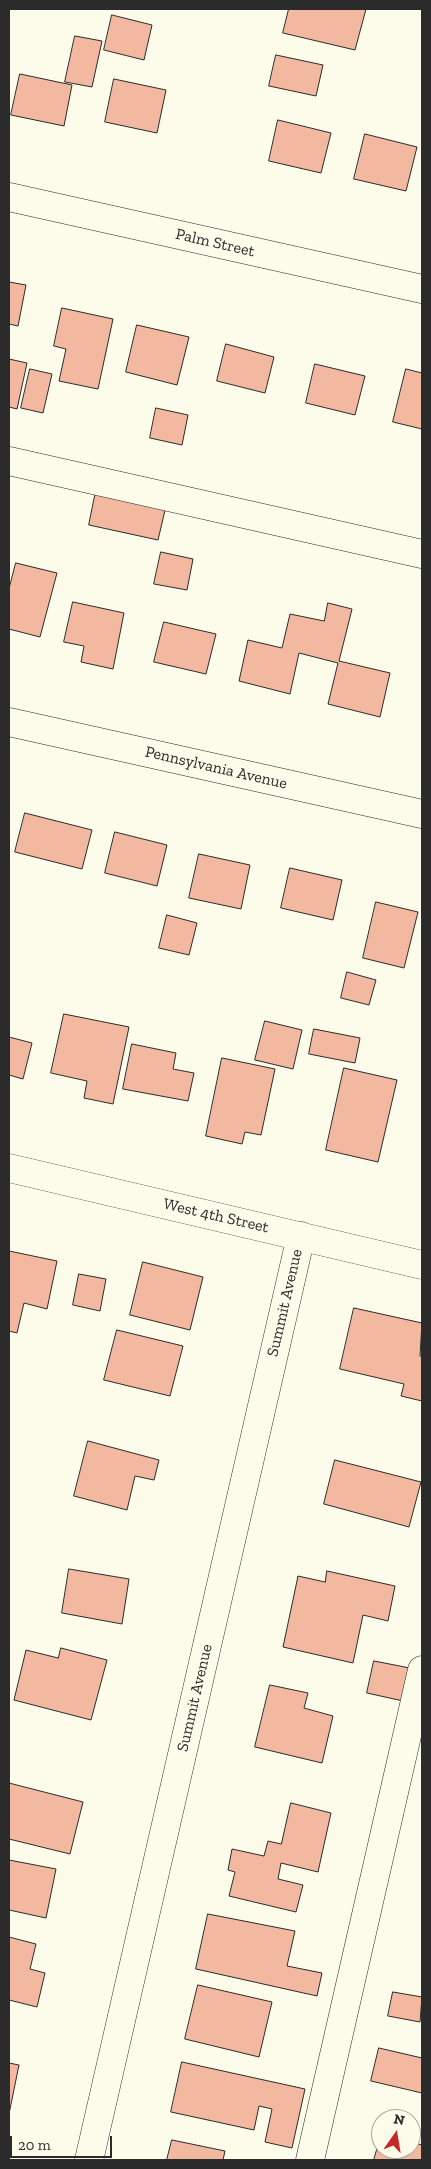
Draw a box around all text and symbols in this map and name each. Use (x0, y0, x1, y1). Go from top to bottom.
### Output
street label: Palm Street (174, 225, 256, 261)
street label: Pennsylvania Avenue (143, 742, 289, 794)
street label: West 4th Street (161, 1195, 271, 1237)
street label: Summit Avenue (263, 1247, 307, 1359)
street label: Summit Avenue (173, 1642, 217, 1754)
north arrow (371, 2109, 421, 2159)
text: N (392, 2110, 406, 2129)
scale bar (12, 2126, 115, 2158)
text: 20 m (18, 2136, 51, 2154)

